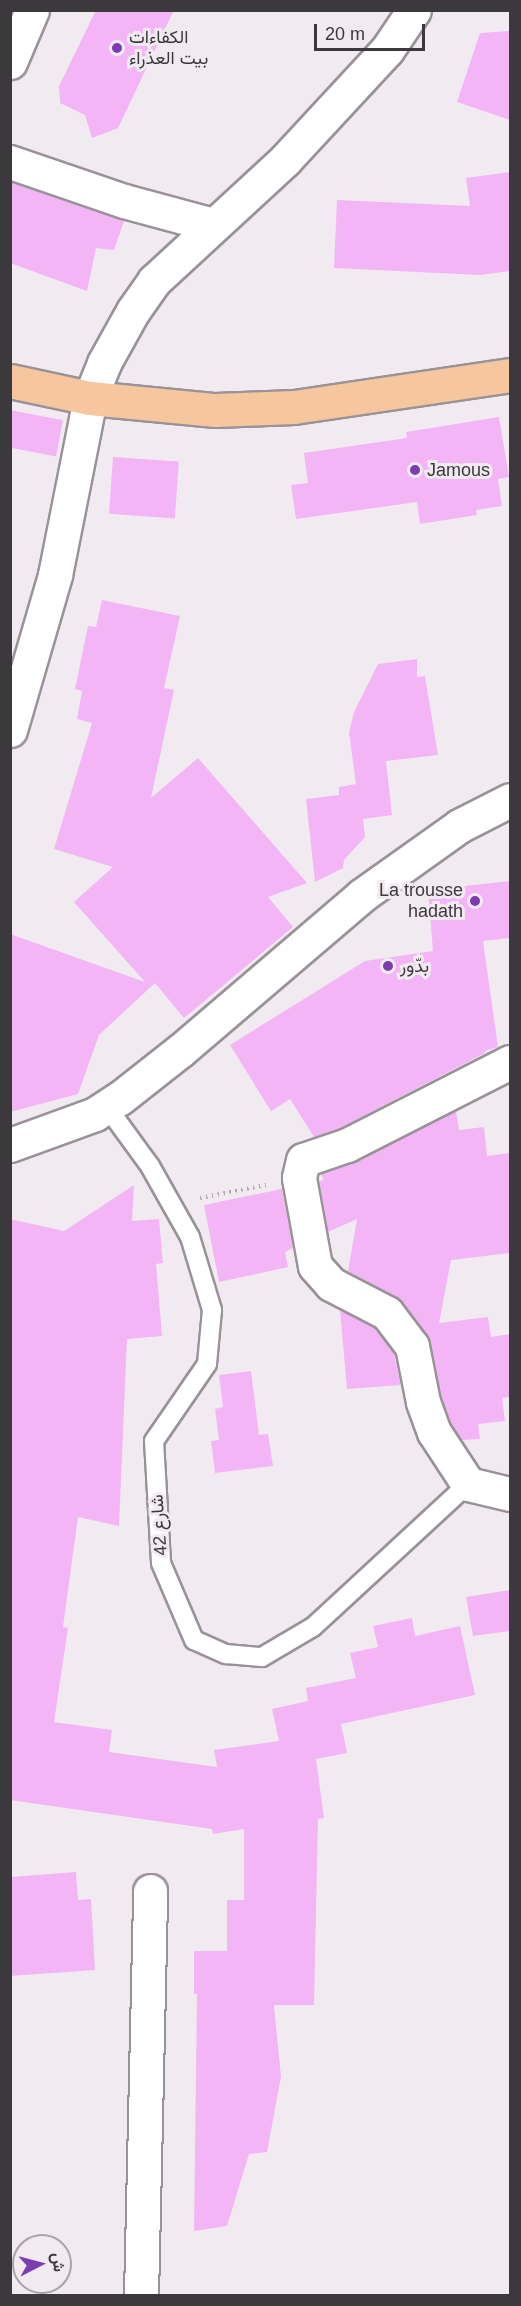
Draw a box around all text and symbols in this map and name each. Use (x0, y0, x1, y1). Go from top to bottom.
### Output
scale bar (317, 12, 428, 50)
text: 20 m (325, 24, 365, 44)
place label: الكفاءات بيت العذراء (129, 27, 208, 70)
marker: الكفاءات بيت العذراء (110, 41, 124, 55)
place label: Jamous (427, 459, 490, 481)
marker: Jamous (408, 463, 422, 477)
place label: La trousse hadath (379, 880, 463, 922)
marker: La trousse hadath (468, 894, 482, 908)
place label: بدّور (400, 955, 429, 977)
marker: بدّور (381, 959, 395, 973)
street label: شارع 42 (146, 1494, 172, 1556)
north arrow (12, 2234, 72, 2294)
text: ش (49, 2252, 68, 2273)

